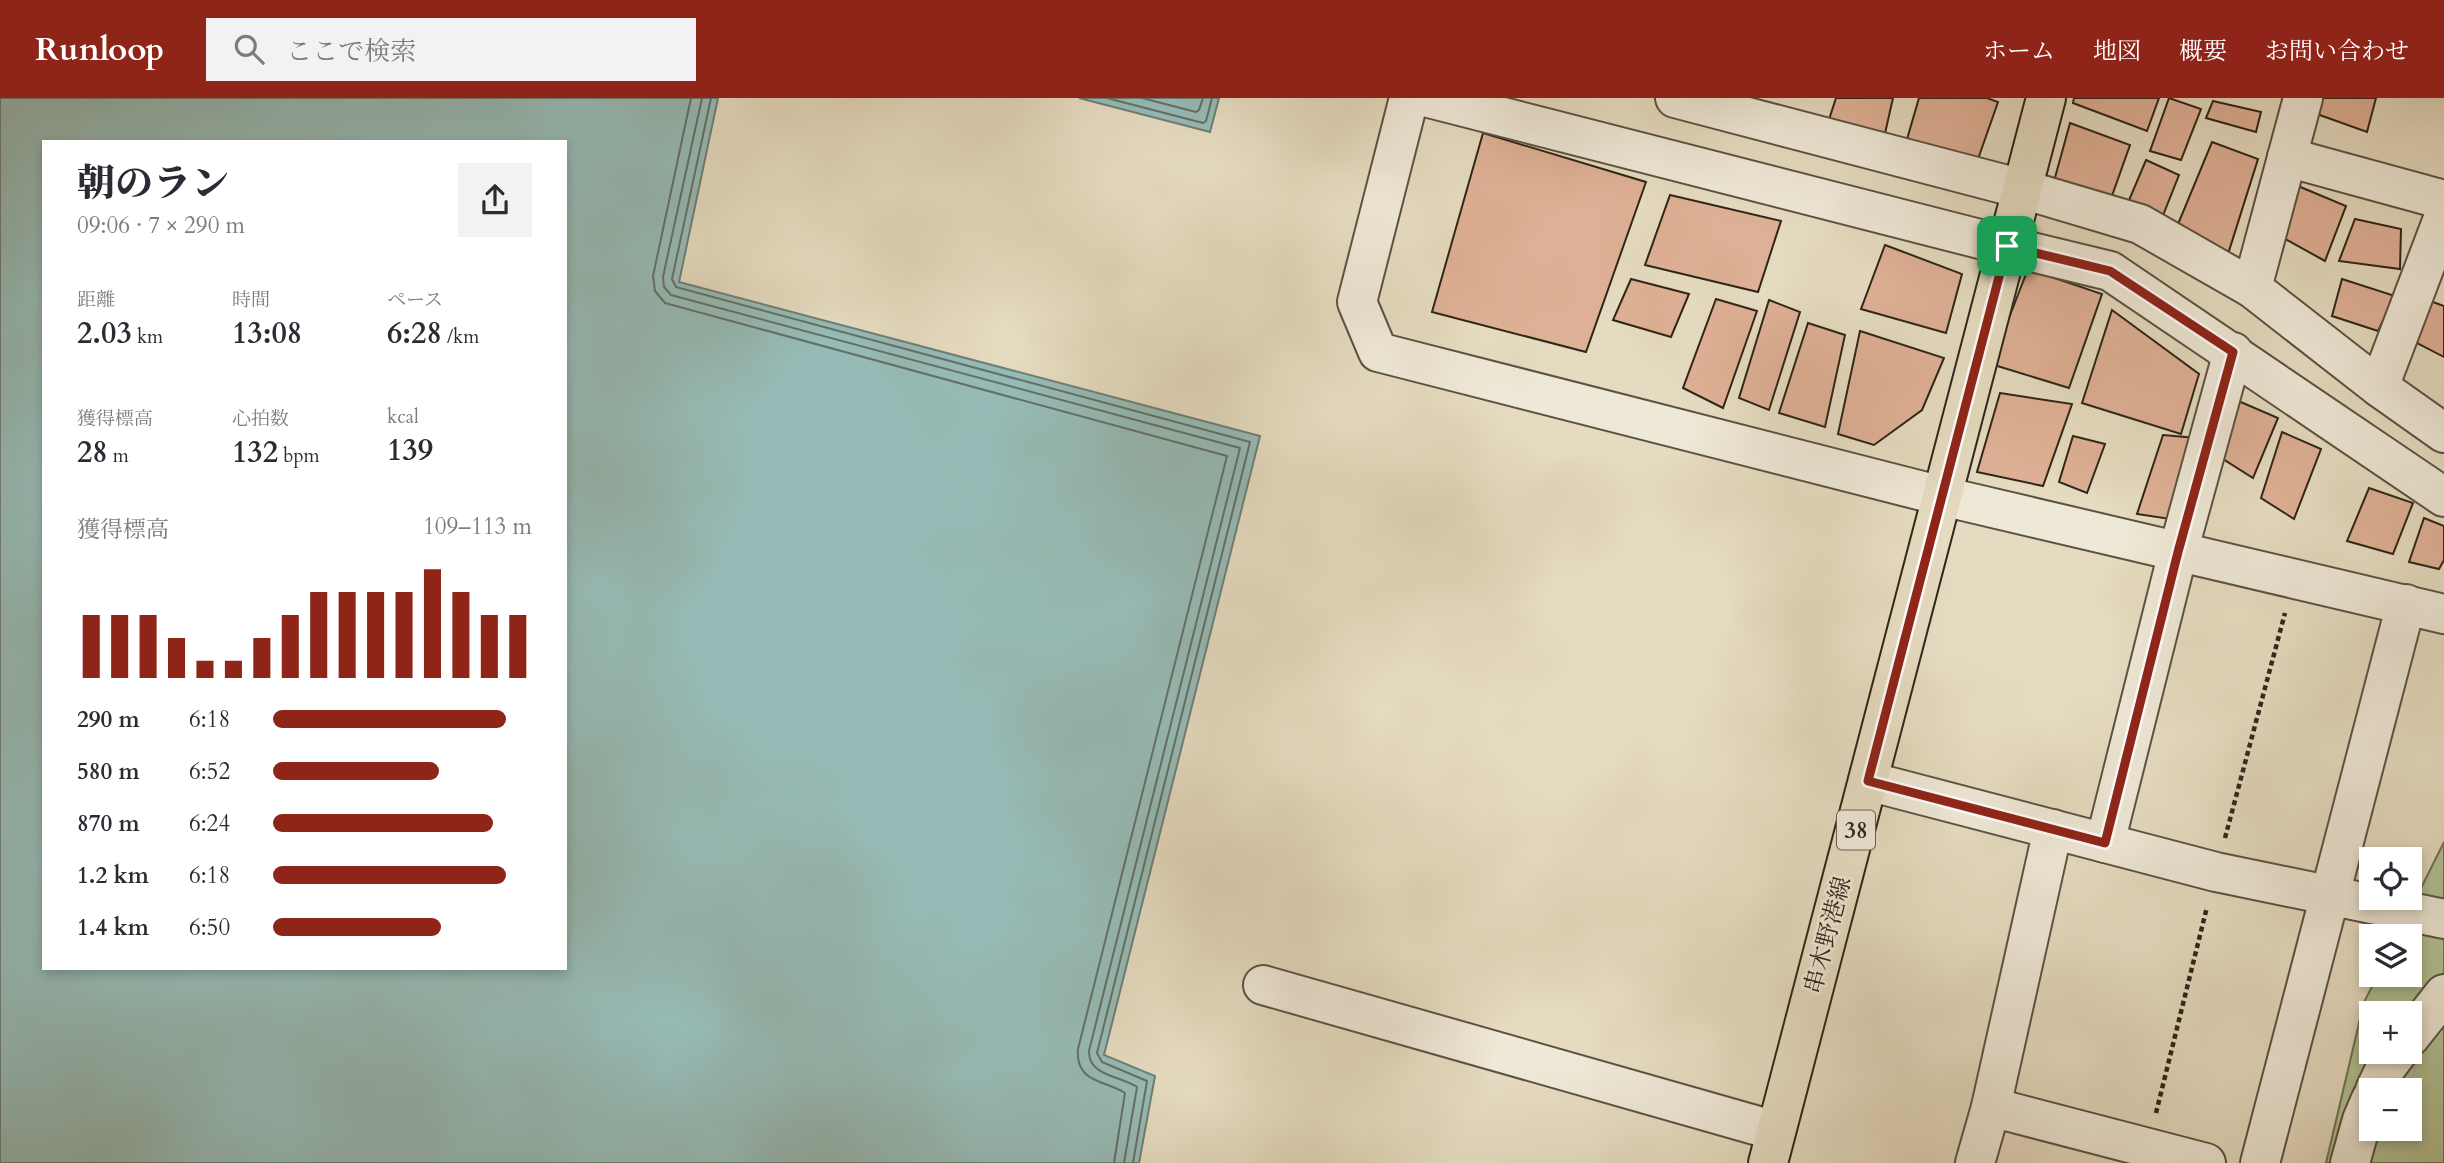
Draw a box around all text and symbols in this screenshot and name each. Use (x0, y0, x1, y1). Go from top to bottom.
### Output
search box (206, 18, 696, 81)
text: Runloop (35, 27, 164, 72)
icon: search (230, 30, 268, 68)
text: ここで検索 (286, 34, 416, 69)
text: ホーム (1983, 35, 2055, 68)
text: 地図 (2093, 35, 2141, 68)
text: 概要 (2179, 35, 2227, 68)
text: お問い合わせ (2265, 35, 2409, 68)
text: 朝のラン (77, 158, 229, 210)
button: share (458, 163, 532, 237)
text: 09:06 · 7 × 290 m (77, 210, 245, 241)
pin (1977, 216, 2037, 276)
icon: arrive (1988, 227, 2026, 265)
text: 距離 (77, 287, 115, 313)
text: 時間 (232, 287, 270, 313)
text: ペース (387, 287, 443, 313)
text: 2.03 (77, 313, 132, 354)
text: 13:08 (232, 313, 302, 354)
text: 6:28 (387, 313, 442, 354)
text: km (132, 324, 163, 350)
text: /km (442, 324, 479, 350)
text: kcal (387, 404, 419, 430)
text: 獲得標高 (77, 406, 153, 432)
text: 心拍数 (232, 406, 289, 432)
text: 139 (387, 430, 433, 471)
text: 28 (77, 432, 108, 473)
text: 132 (232, 432, 278, 473)
text: m (108, 443, 129, 469)
text: bpm (278, 443, 320, 469)
text: 109–113 m (423, 511, 532, 542)
text: 獲得標高 (77, 514, 169, 545)
text: 290 m (77, 704, 140, 735)
text: 6:18 (189, 704, 230, 735)
text: 580 m (77, 756, 140, 787)
text: 6:52 (189, 756, 230, 787)
text: 870 m (77, 808, 140, 839)
text: 6:24 (189, 808, 230, 839)
road number: 38 (1837, 810, 1875, 850)
map controls (2359, 847, 2422, 1141)
button: locate (2359, 847, 2422, 910)
text: 1.2 km (77, 860, 149, 891)
text: 6:18 (189, 860, 230, 891)
street label: 串木野港線 (1797, 873, 1859, 997)
text: 1.4 km (77, 912, 149, 943)
text: 6:50 (189, 912, 230, 943)
button: layers (2359, 924, 2422, 987)
button: + (2359, 1001, 2422, 1064)
button: − (2359, 1078, 2422, 1141)

